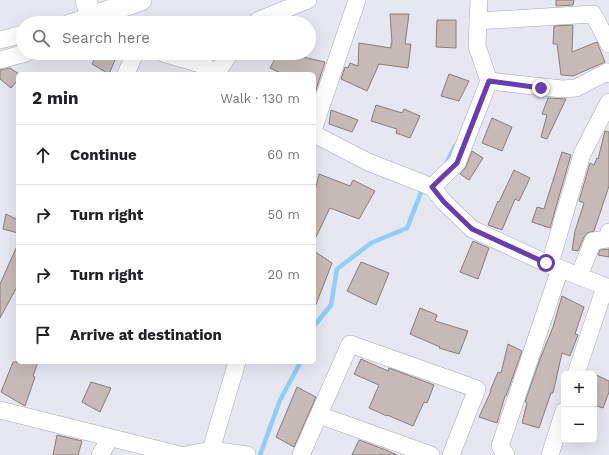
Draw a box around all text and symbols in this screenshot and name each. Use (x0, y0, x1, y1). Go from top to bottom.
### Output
search box (16, 16, 316, 60)
icon: search (30, 27, 52, 49)
text: Search here (62, 29, 150, 47)
route end (532, 79, 550, 97)
text: 2 min (32, 88, 78, 108)
text: Walk · 130 m (221, 91, 300, 106)
icon: ahead (32, 144, 54, 166)
text: Continue (70, 146, 137, 164)
text: 60 m (267, 147, 300, 162)
icon: right (32, 204, 54, 226)
text: Turn right (70, 206, 143, 224)
text: 50 m (268, 207, 300, 222)
route start (537, 254, 555, 272)
icon: right (32, 264, 54, 286)
text: Turn right (70, 266, 143, 284)
text: 20 m (268, 267, 300, 282)
icon: arrive (32, 324, 54, 346)
text: Arrive at destination (70, 326, 222, 344)
map controls (561, 371, 597, 443)
button: + (561, 371, 597, 407)
button: − (561, 407, 597, 443)

